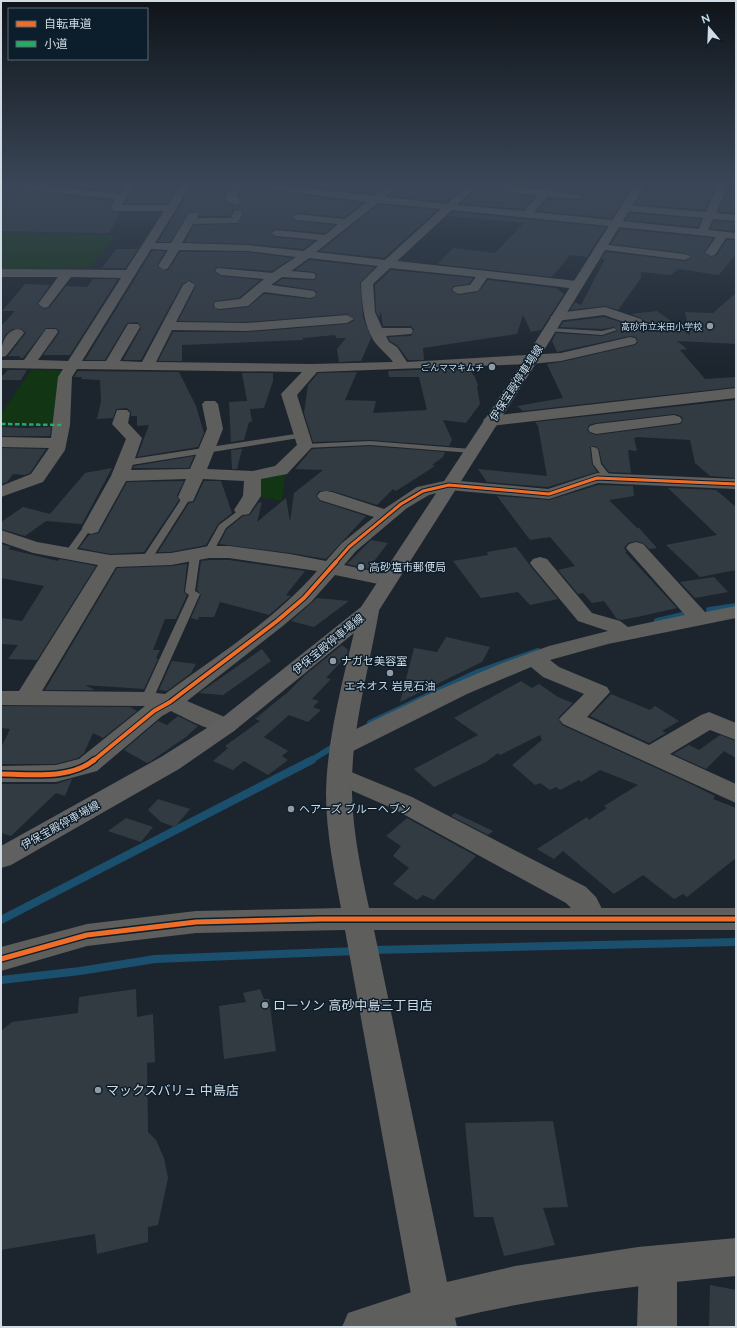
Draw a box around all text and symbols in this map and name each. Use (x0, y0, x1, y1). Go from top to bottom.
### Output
legend (8, 8, 148, 60)
north arrow (689, 8, 729, 48)
text: N (700, 11, 712, 27)
text: 自転車道 (44, 16, 92, 31)
text: 小道 (44, 36, 68, 51)
place label: 高砂市立米田小学校 (621, 321, 702, 332)
marker: 高砂市立米田小学校 (705, 321, 715, 331)
street label: 伊保宝殿停車場線 (486, 342, 546, 424)
place label: ごんママキムチ (421, 362, 484, 373)
marker: ごんママキムチ (487, 362, 497, 372)
place label: 高砂塩市郵便局 (369, 560, 446, 574)
marker: 高砂塩市郵便局 (356, 562, 366, 572)
street label: 伊保宝殿停車場線 (289, 611, 367, 677)
place label: ナガセ美容室 (341, 654, 407, 668)
marker: ナガセ美容室 (328, 656, 338, 666)
marker: エネオス 岩見石油 (385, 668, 395, 678)
place label: エネオス 岩見石油 (345, 679, 435, 693)
street label: 伊保宝殿停車場線 (18, 798, 102, 852)
place label: ヘアーズ ブルーヘブン (299, 802, 411, 816)
marker: ヘアーズ ブルーヘブン (286, 804, 296, 814)
place label: ローソン 高砂中島三丁目店 (273, 997, 432, 1013)
marker: ローソン 高砂中島三丁目店 (260, 1000, 270, 1010)
place label: マックスバリュ 中島店 (106, 1082, 239, 1098)
marker: マックスバリュ 中島店 (93, 1085, 103, 1095)

